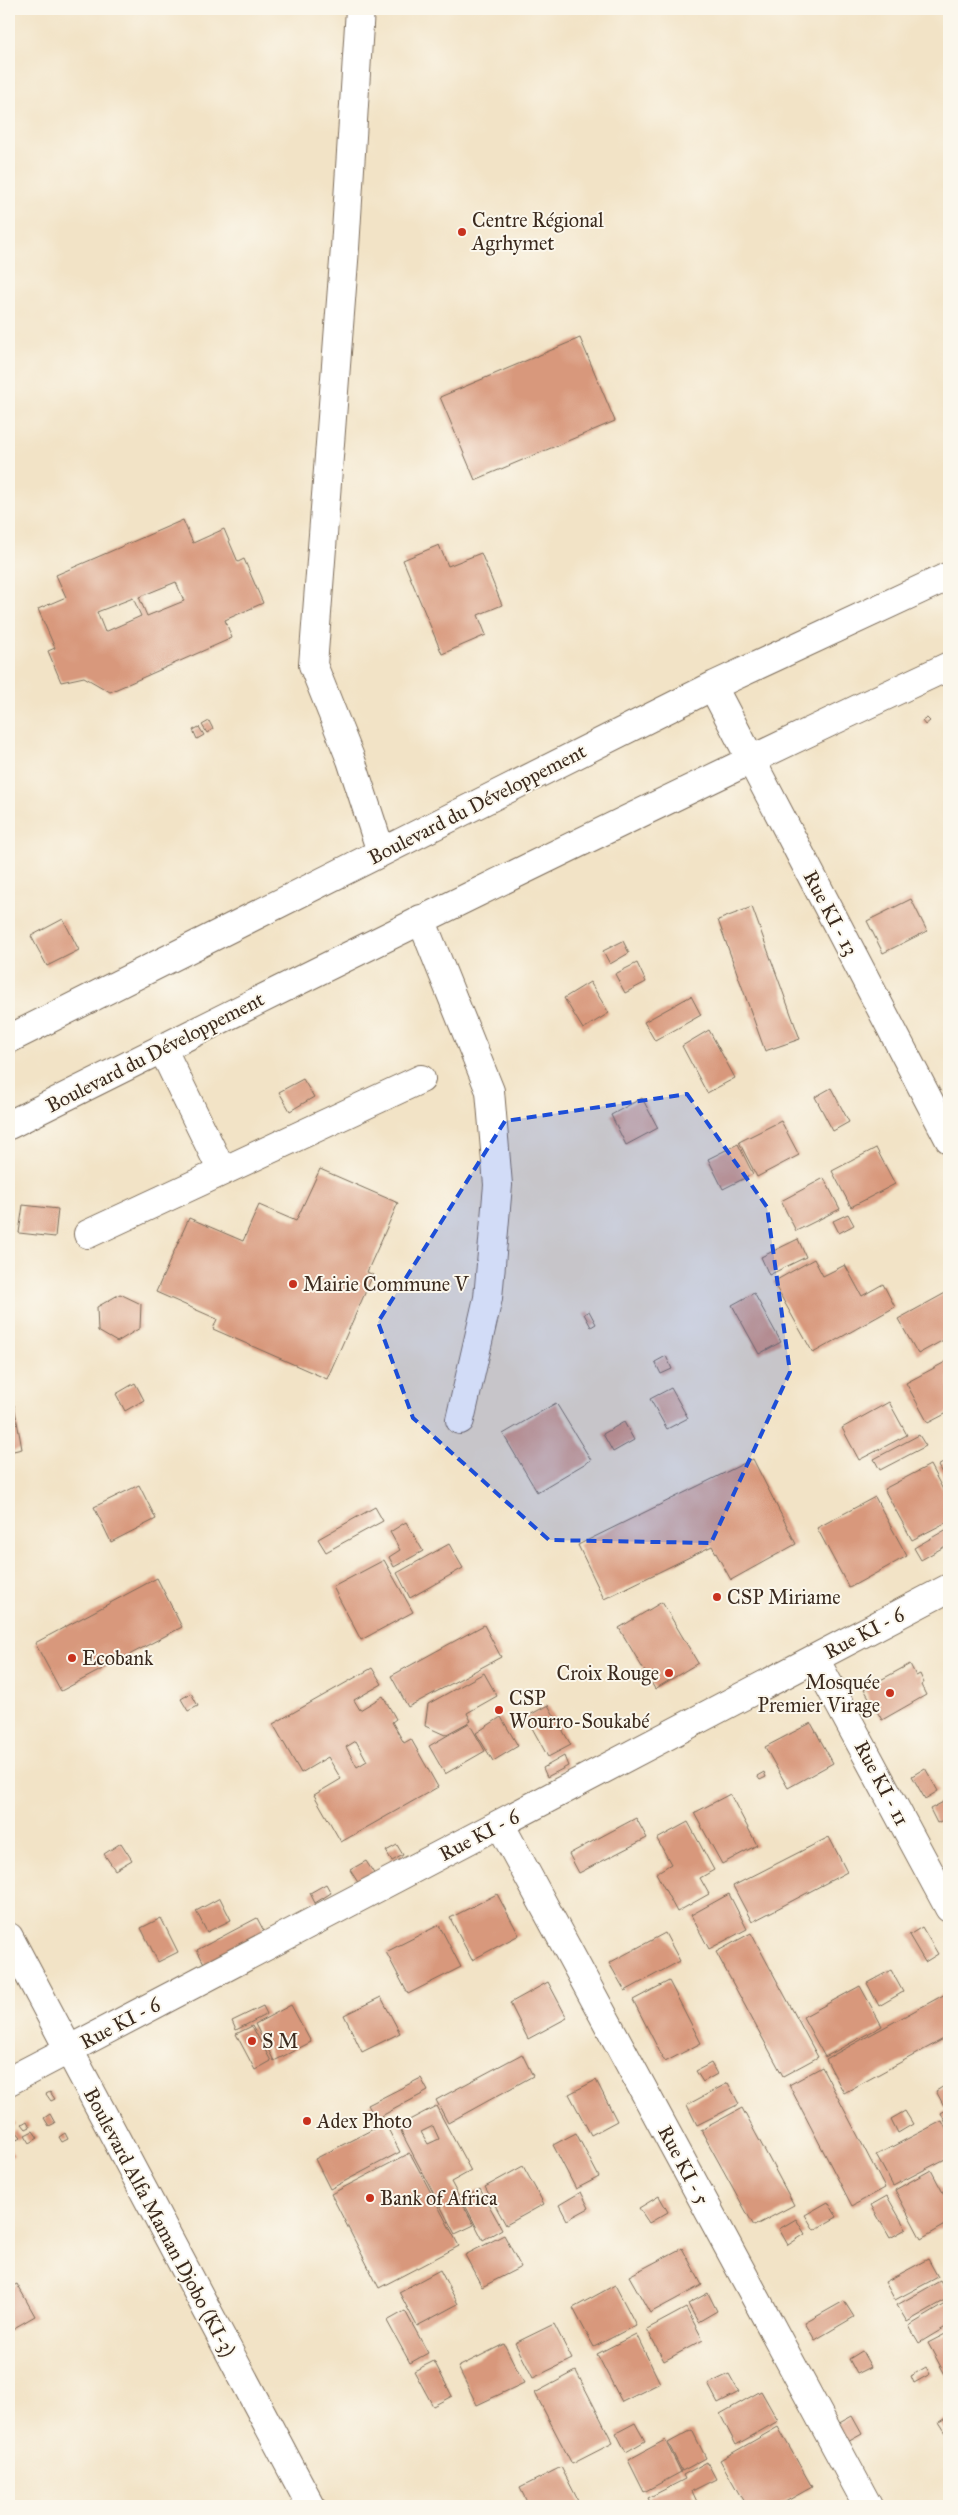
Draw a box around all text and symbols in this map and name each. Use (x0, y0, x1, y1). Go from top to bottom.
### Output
place label: Centre Régional Agrhymet (471, 208, 604, 256)
marker: Centre Régional Agrhymet (456, 226, 468, 238)
street label: Boulevard du Développement (364, 739, 590, 869)
street label: Rue KI - 13 (799, 866, 863, 960)
street label: Boulevard du Développement (42, 987, 268, 1117)
place label: Mairie Commune V (303, 1272, 470, 1296)
marker: Mairie Commune V (287, 1278, 299, 1290)
place label: CSP Miriame (727, 1585, 841, 1609)
marker: CSP Miriame (711, 1591, 723, 1603)
street label: Rue KI - 6 (820, 1602, 909, 1664)
place label: Ecobank (82, 1646, 154, 1670)
marker: Ecobank (66, 1652, 78, 1664)
place label: Croix Rouge (557, 1661, 659, 1686)
marker: Croix Rouge (663, 1667, 675, 1679)
place label: Mosquée Premier Virage (758, 1670, 880, 1718)
place label: CSP Wourro-Soukabé (509, 1686, 650, 1733)
marker: Mosquée Premier Virage (884, 1687, 896, 1699)
marker: CSP Wourro-Soukabé (493, 1704, 505, 1716)
street label: Rue KI - 11 (850, 1736, 914, 1830)
street label: Rue KI - 6 (435, 1804, 524, 1866)
street label: Rue KI - 6 (76, 1992, 165, 2054)
place label: S M (262, 2029, 298, 2053)
marker: S M (246, 2035, 258, 2047)
street label: Boulevard Alfa Maman Djobo (KI-3) (78, 2084, 241, 2361)
place label: Adex Photo (316, 2109, 412, 2133)
marker: Adex Photo (301, 2115, 313, 2127)
street label: Rue KI - 5 (653, 2121, 715, 2209)
place label: Bank of Africa (380, 2186, 498, 2210)
marker: Bank of Africa (364, 2192, 376, 2204)

